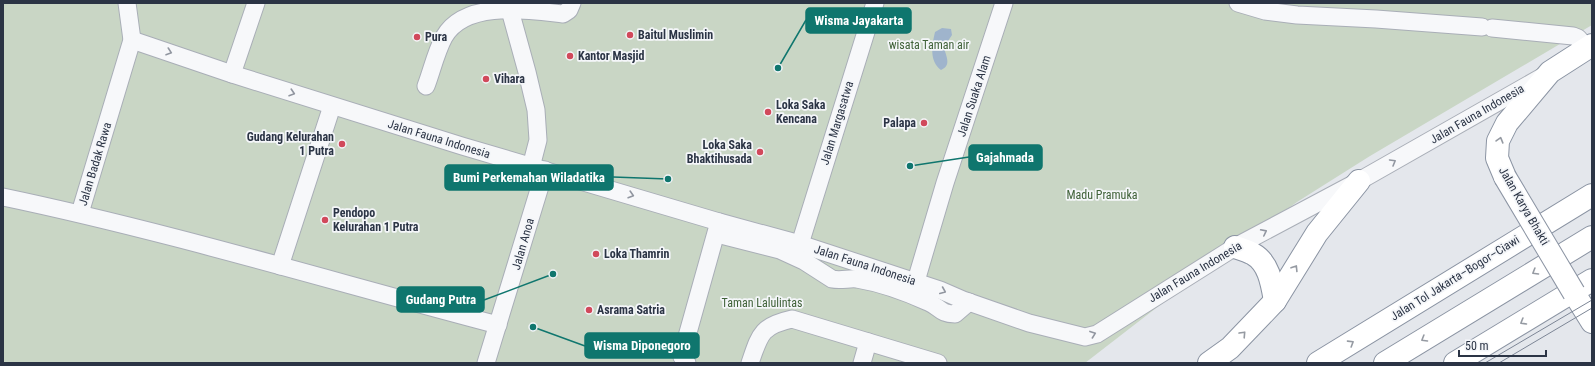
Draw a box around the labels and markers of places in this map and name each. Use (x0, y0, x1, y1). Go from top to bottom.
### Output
callout: Wisma Jayakarta (806, 8, 911, 33)
place label: Baitul Muslimin (638, 28, 713, 42)
place label: Pura (425, 30, 448, 44)
marker: Baitul Muslimin (625, 30, 635, 40)
marker: Pura (412, 32, 422, 42)
place label: Kantor Masjid (578, 49, 645, 63)
marker: Kantor Masjid (565, 51, 575, 61)
place label: Vihara (494, 72, 525, 86)
marker: Vihara (481, 74, 491, 84)
place label: Loka Saka Kencana (776, 98, 826, 126)
marker: Loka Saka Kencana (763, 107, 773, 117)
place label: Palapa (883, 116, 916, 130)
marker: Palapa (919, 118, 929, 128)
place label: Gudang Kelurahan 1 Putra (247, 130, 334, 158)
place label: Loka Saka Bhaktihusada (687, 138, 752, 166)
marker: Gudang Kelurahan 1 Putra (337, 139, 347, 149)
callout: Gajahmada (969, 145, 1042, 170)
marker: Loka Saka Bhaktihusada (755, 147, 765, 157)
callout: Bumi Perkemahan Wiladatika (445, 165, 613, 190)
place label: Pendopo Kelurahan 1 Putra (333, 206, 419, 234)
marker: Pendopo Kelurahan 1 Putra (320, 215, 330, 225)
place label: Loka Thamrin (604, 247, 669, 261)
marker: Loka Thamrin (591, 249, 601, 259)
callout: Gudang Putra (397, 287, 484, 312)
place label: Asrama Satria (597, 303, 665, 317)
marker: Asrama Satria (584, 305, 594, 315)
callout: Wisma Diponegoro (585, 333, 699, 358)

